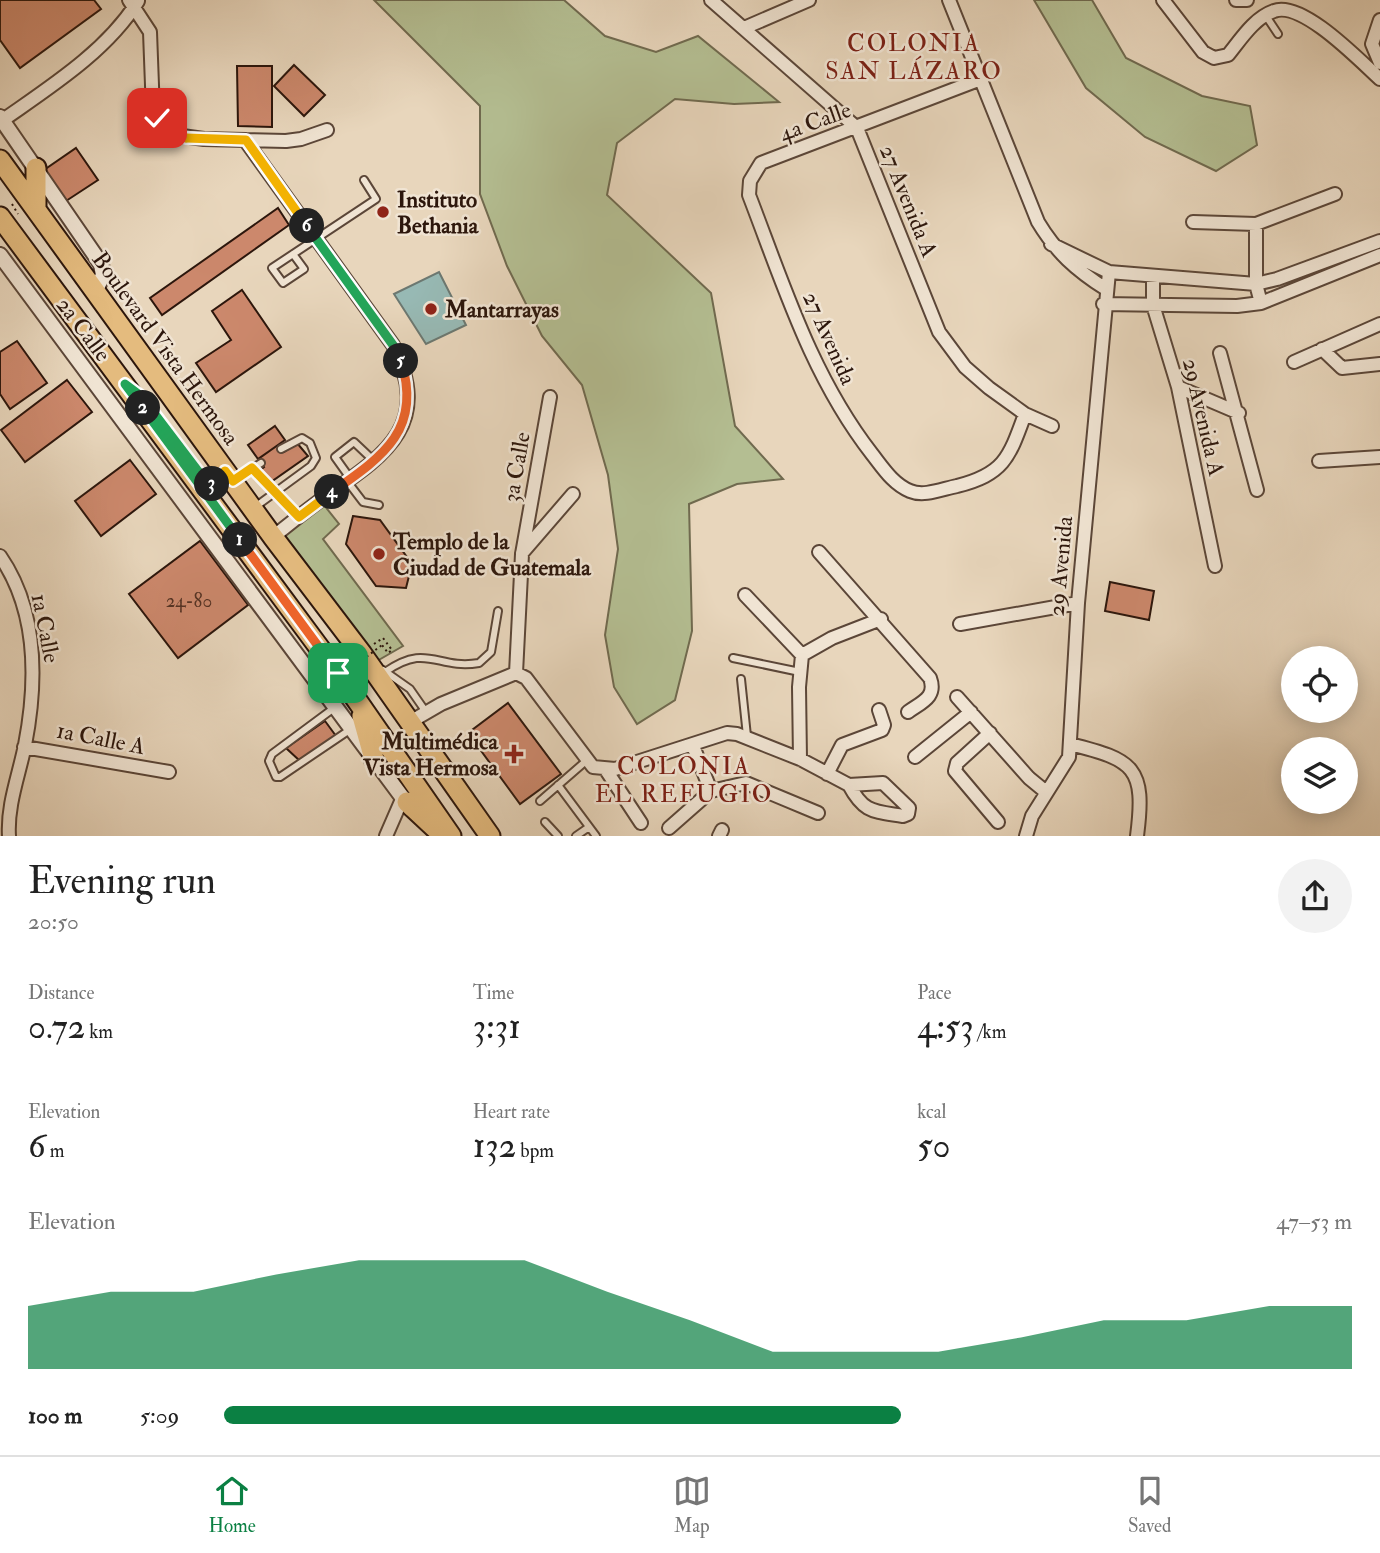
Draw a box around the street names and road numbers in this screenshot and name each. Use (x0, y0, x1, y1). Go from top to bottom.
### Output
street label: 4a Calle (775, 95, 855, 148)
street label: 27 Avenida A (873, 141, 944, 262)
street label: Boulevard Vista Hermosa (86, 246, 246, 451)
street label: 27 Avenida (796, 287, 863, 390)
street label: 2a Calle (50, 291, 118, 368)
street label: 29 Avenida A (1176, 356, 1231, 479)
street label: 3a Calle (496, 429, 537, 504)
street label: 29 Avenida (1042, 514, 1079, 617)
street label: 1a Calle (25, 591, 66, 666)
street label: 1a Calle A (54, 716, 148, 761)

